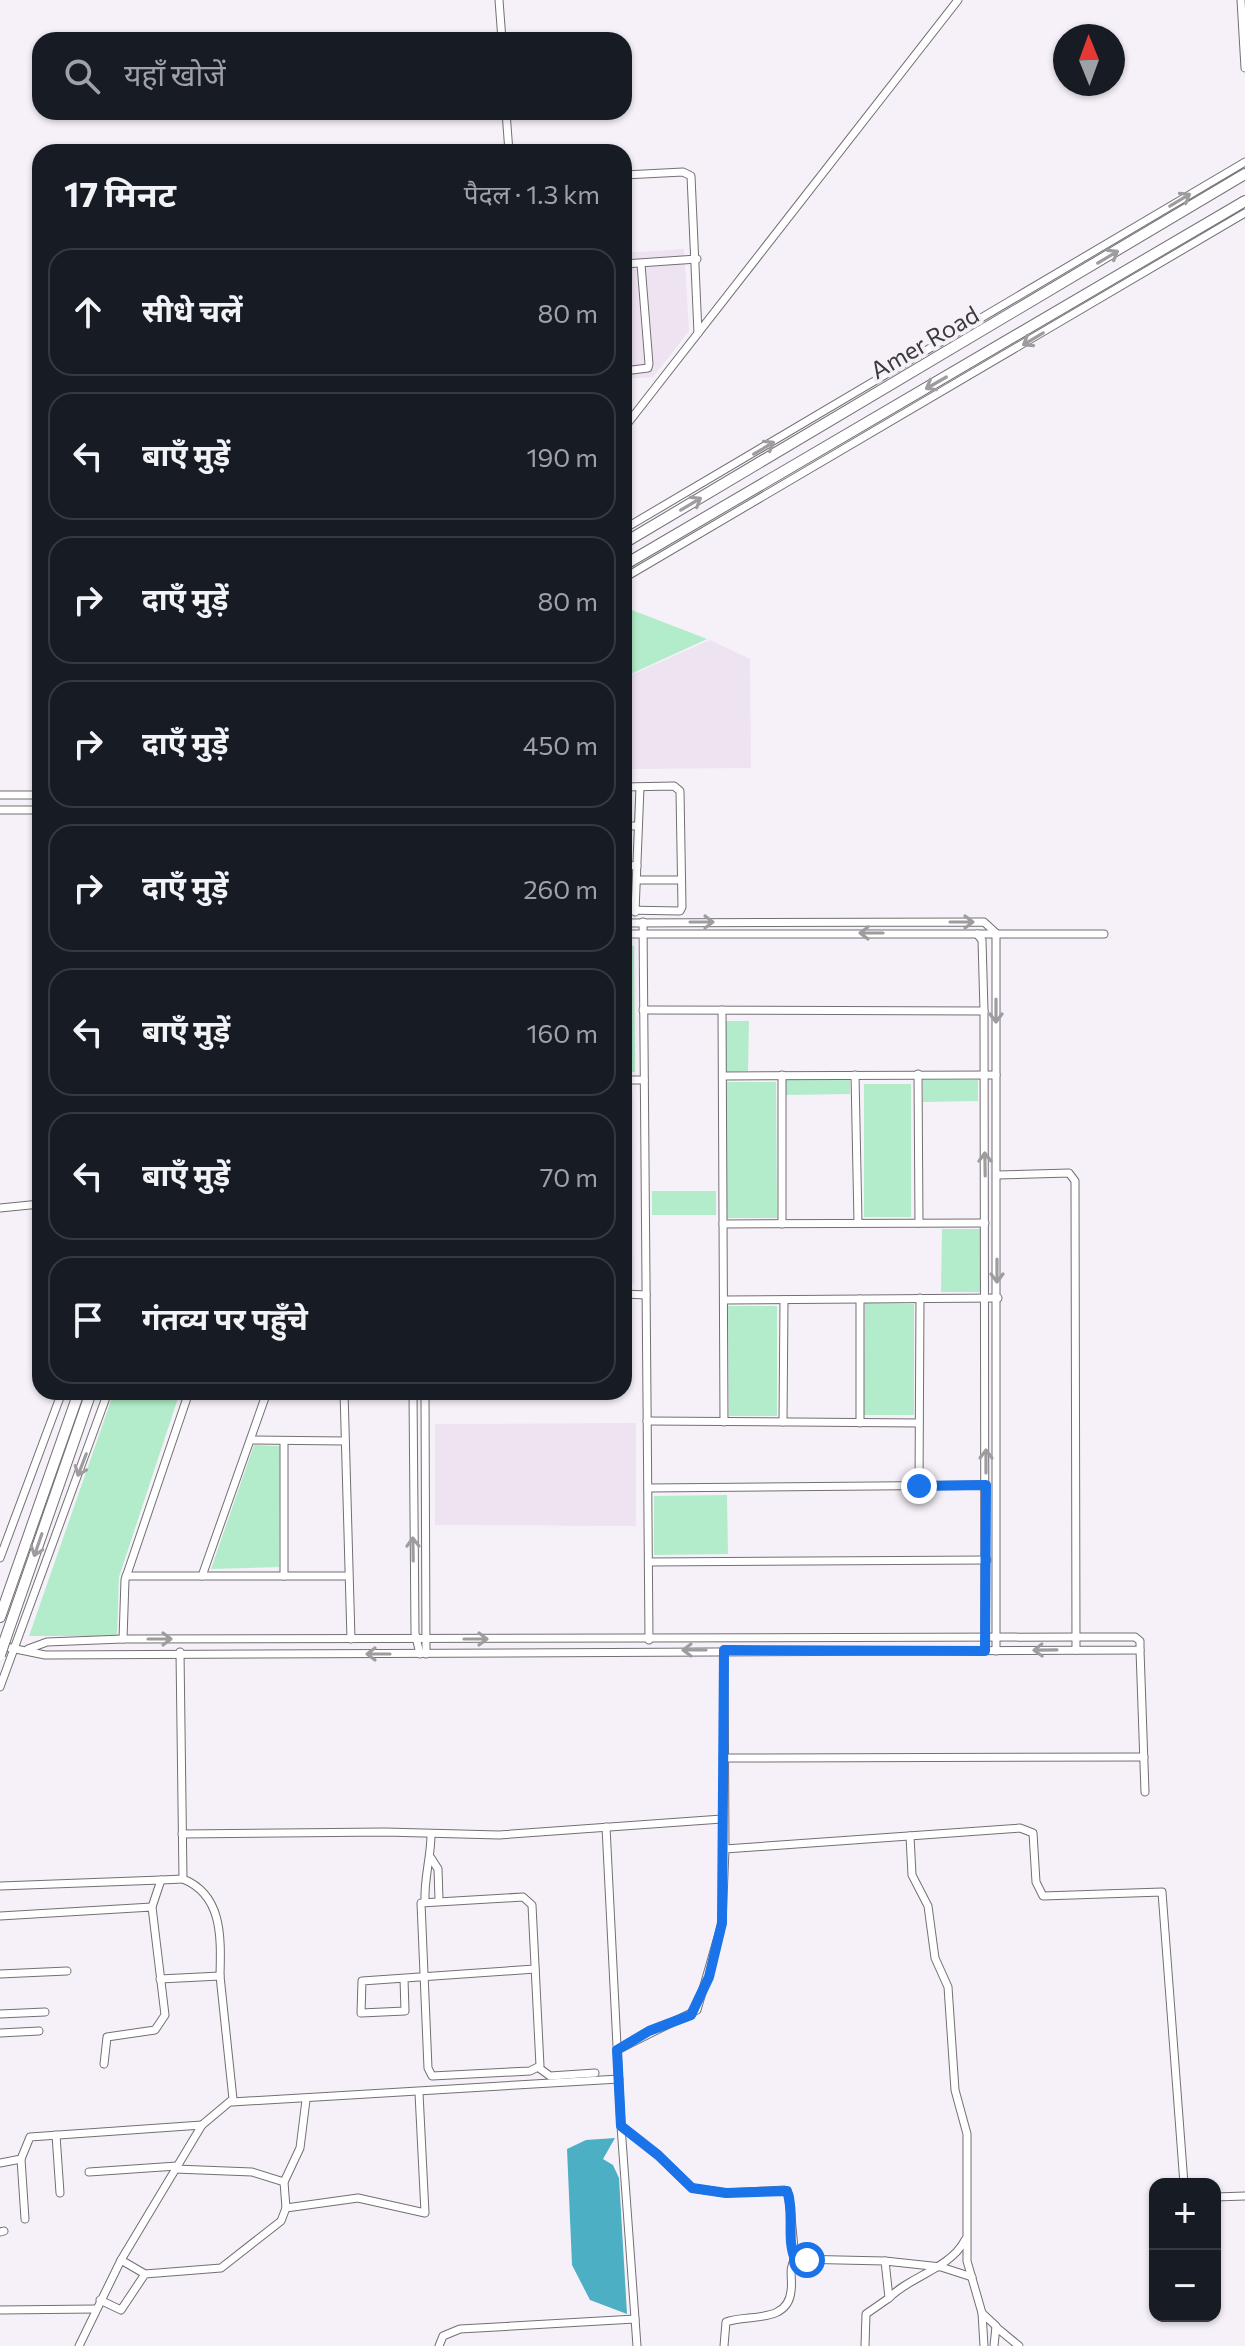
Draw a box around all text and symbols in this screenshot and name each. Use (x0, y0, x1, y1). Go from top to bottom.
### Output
north arrow (1053, 24, 1125, 96)
search box (32, 32, 632, 120)
icon: search (60, 54, 104, 98)
text: यहाँ खोजें (124, 55, 225, 92)
text: 17 मिनट (64, 172, 176, 214)
text: पैदल · 1.3 km (464, 178, 600, 209)
one-way arrow (1168, 192, 1191, 208)
one-way arrow (1096, 249, 1119, 265)
icon: ahead (66, 290, 110, 334)
text: सीधे चलें (142, 291, 242, 328)
text: 80 m (538, 297, 598, 328)
street label: Amer Road (865, 299, 984, 384)
one-way arrow (1022, 332, 1046, 347)
one-way arrow (925, 375, 948, 391)
icon: left (66, 434, 110, 478)
text: बाएँ मुड़ें (142, 435, 230, 472)
one-way arrow (752, 440, 775, 456)
text: 190 m (526, 441, 598, 472)
one-way arrow (679, 495, 702, 511)
icon: right (66, 578, 110, 622)
text: दाएँ मुड़ें (142, 579, 228, 616)
text: 80 m (538, 585, 598, 616)
icon: right (66, 722, 110, 766)
text: दाएँ मुड़ें (142, 723, 228, 760)
text: 450 m (523, 729, 598, 760)
icon: right (66, 866, 110, 910)
text: दाएँ मुड़ें (142, 867, 228, 904)
text: 260 m (523, 873, 598, 904)
one-way arrow (688, 914, 715, 930)
one-way arrow (948, 914, 975, 930)
one-way arrow (858, 925, 885, 941)
one-way arrow (988, 997, 1004, 1024)
icon: left (66, 1010, 110, 1054)
text: बाएँ मुड़ें (142, 1011, 230, 1048)
text: 160 m (526, 1017, 598, 1048)
one-way arrow (977, 1151, 992, 1178)
icon: left (66, 1154, 110, 1198)
text: बाएँ मुड़ें (142, 1155, 230, 1192)
text: 70 m (540, 1161, 598, 1192)
one-way arrow (989, 1257, 1005, 1284)
icon: arrive (66, 1298, 110, 1342)
text: गंतव्य पर पहुँचे (142, 1299, 308, 1336)
one-way arrow (978, 1448, 994, 1475)
one-way arrow (73, 1453, 88, 1478)
route end (901, 1468, 937, 1504)
one-way arrow (30, 1532, 44, 1557)
one-way arrow (405, 1536, 421, 1563)
one-way arrow (146, 1631, 173, 1647)
one-way arrow (462, 1631, 489, 1647)
one-way arrow (681, 1642, 708, 1658)
one-way arrow (1032, 1642, 1059, 1658)
one-way arrow (365, 1646, 392, 1662)
map controls (1149, 2178, 1221, 2322)
button: + (1149, 2178, 1221, 2250)
route start (789, 2242, 825, 2278)
button: − (1149, 2250, 1221, 2322)

